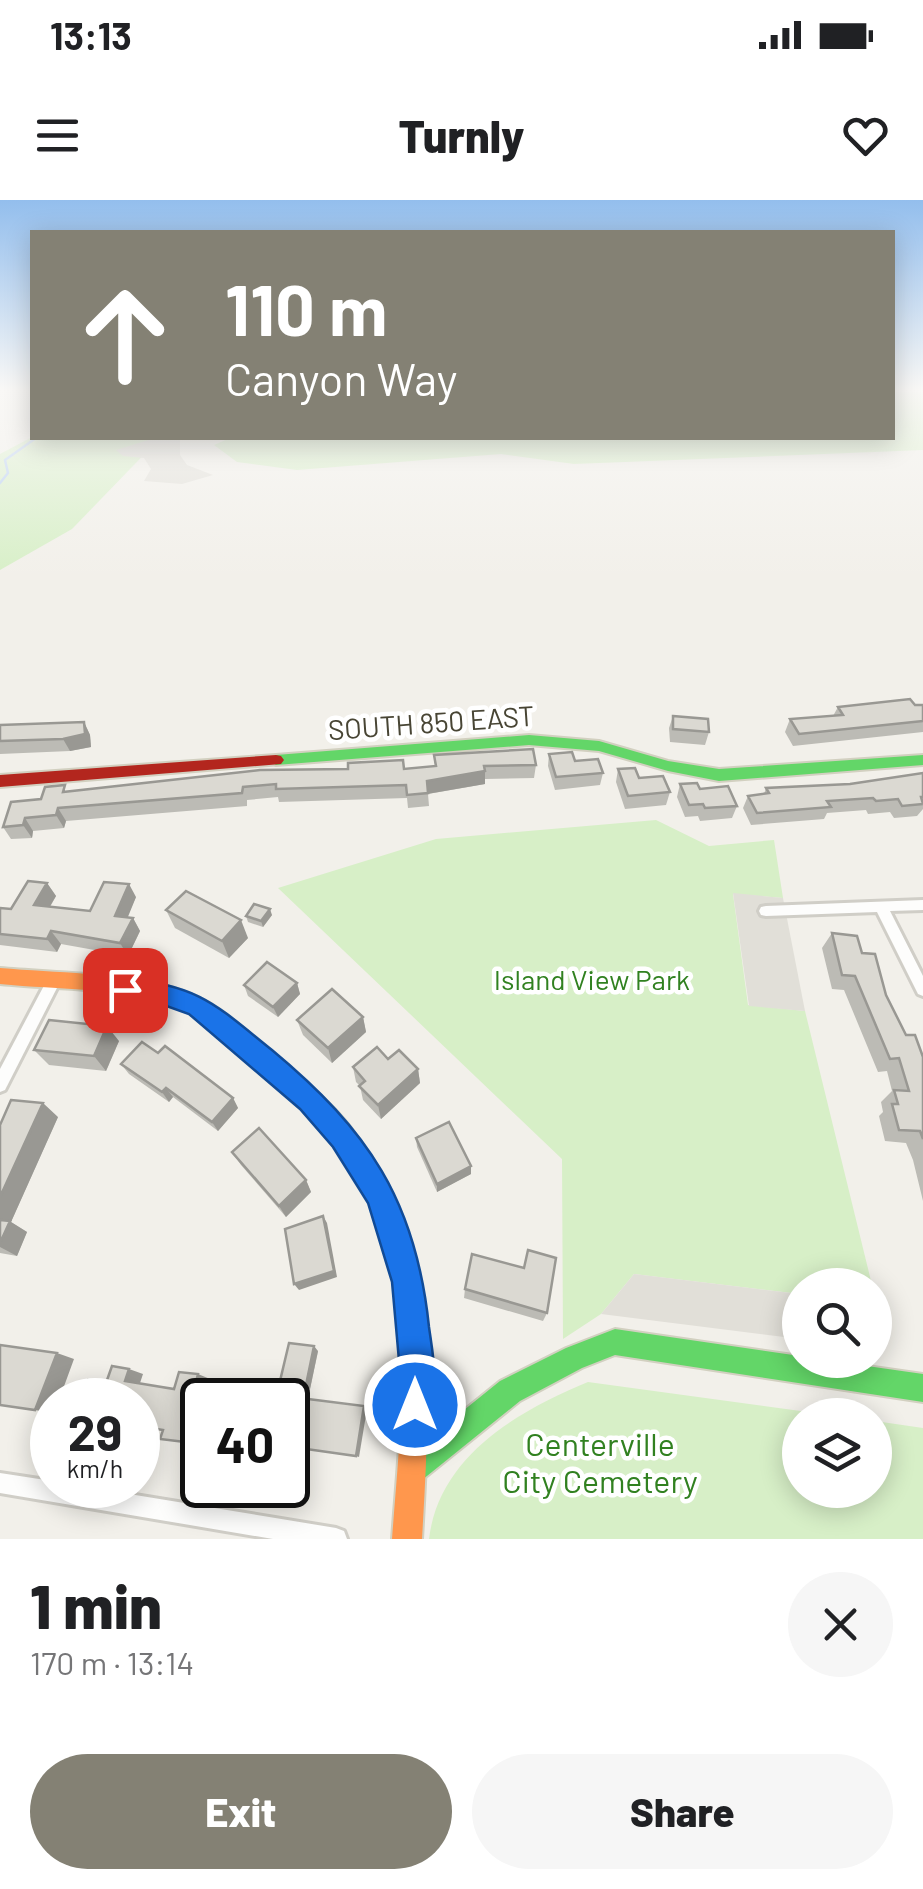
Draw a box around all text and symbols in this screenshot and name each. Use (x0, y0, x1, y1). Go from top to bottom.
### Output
text: 13:13 (50, 12, 132, 58)
icon: menu (30, 108, 85, 163)
text: Turnly (399, 108, 524, 162)
icon: heart (838, 108, 893, 163)
text: 110 m (225, 266, 387, 350)
icon: ahead (60, 270, 190, 400)
text: Canyon Way (225, 351, 457, 405)
street label: SOUTH 850 EAST (327, 698, 535, 746)
pin (83, 948, 168, 1033)
park label: Island View Park (494, 962, 690, 996)
icon: arrive (98, 963, 153, 1018)
map controls (782, 1268, 892, 1508)
button: search (782, 1268, 892, 1378)
position arrow (363, 1353, 467, 1457)
speed limit sign: 40 (180, 1378, 310, 1508)
button: layers (782, 1398, 892, 1508)
text: 29 (68, 1401, 122, 1461)
park label: Centerville City Cemetery (502, 1424, 698, 1499)
text: km/h (67, 1453, 123, 1483)
text: 1 min (30, 1569, 162, 1641)
button: close (788, 1572, 893, 1677)
text: 170 m · 13:14 (30, 1643, 194, 1681)
button: Exit (30, 1754, 452, 1869)
button: Share (472, 1754, 893, 1869)

